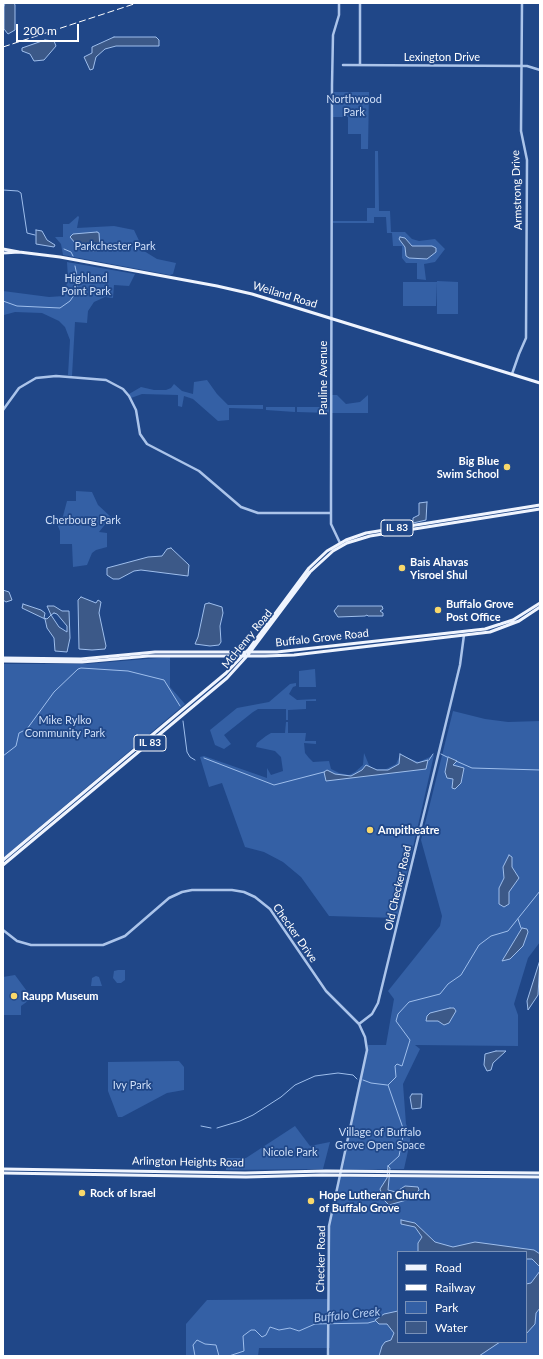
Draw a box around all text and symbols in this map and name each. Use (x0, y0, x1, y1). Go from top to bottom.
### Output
scale bar (18, 16, 81, 42)
text: 200 m (23, 23, 57, 38)
street label: Lexington Drive (404, 50, 480, 64)
park label: Northwood Park (326, 92, 382, 118)
street label: Armstrong Drive (509, 150, 525, 230)
park label: Parkchester Park (74, 239, 156, 253)
park label: Highland Point Park (61, 271, 111, 297)
street label: Weiland Road (251, 279, 319, 311)
street label: Pauline Avenue (316, 341, 330, 415)
place label: Big Blue Swim School (437, 454, 499, 480)
marker: Big Blue Swim School (502, 462, 512, 472)
park label: Cherbourg Park (45, 513, 121, 527)
road number: IL 83 (381, 520, 413, 536)
place label: Bais Ahavas Yisroel Shul (410, 555, 468, 581)
marker: Bais Ahavas Yisroel Shul (397, 563, 407, 573)
place label: Buffalo Grove Post Office (446, 597, 514, 623)
marker: Buffalo Grove Post Office (433, 605, 443, 615)
street label: McHenry Road (219, 607, 275, 671)
street label: Buffalo Grove Road (275, 627, 369, 649)
park label: Mike Rylko Community Park (25, 713, 105, 739)
road number: IL 83 (134, 735, 166, 751)
place label: Ampitheatre (378, 823, 439, 837)
marker: Ampitheatre (365, 825, 375, 835)
street label: Old Checker Road (382, 844, 414, 932)
street label: Checker Drive (270, 901, 320, 965)
place label: Raupp Museum (22, 989, 99, 1003)
marker: Raupp Museum (9, 991, 19, 1001)
park label: Ivy Park (113, 1078, 151, 1092)
park label: Village of Buffalo Grove Open Space (335, 1125, 425, 1151)
park label: Nicole Park (262, 1145, 318, 1159)
street label: Arlington Heights Road (132, 1154, 244, 1170)
place label: Rock of Israel (90, 1186, 156, 1200)
marker: Rock of Israel (77, 1188, 87, 1198)
place label: Hope Lutheran Church of Buffalo Grove (319, 1188, 430, 1214)
marker: Hope Lutheran Church of Buffalo Grove (306, 1196, 316, 1206)
street label: Checker Road (314, 1225, 328, 1293)
legend (397, 1251, 527, 1343)
text: Road (435, 1260, 462, 1275)
text: Railway (435, 1280, 475, 1295)
text: Park (435, 1300, 458, 1315)
water label: Buffalo Creek (313, 1304, 381, 1326)
text: Water (435, 1320, 468, 1335)

